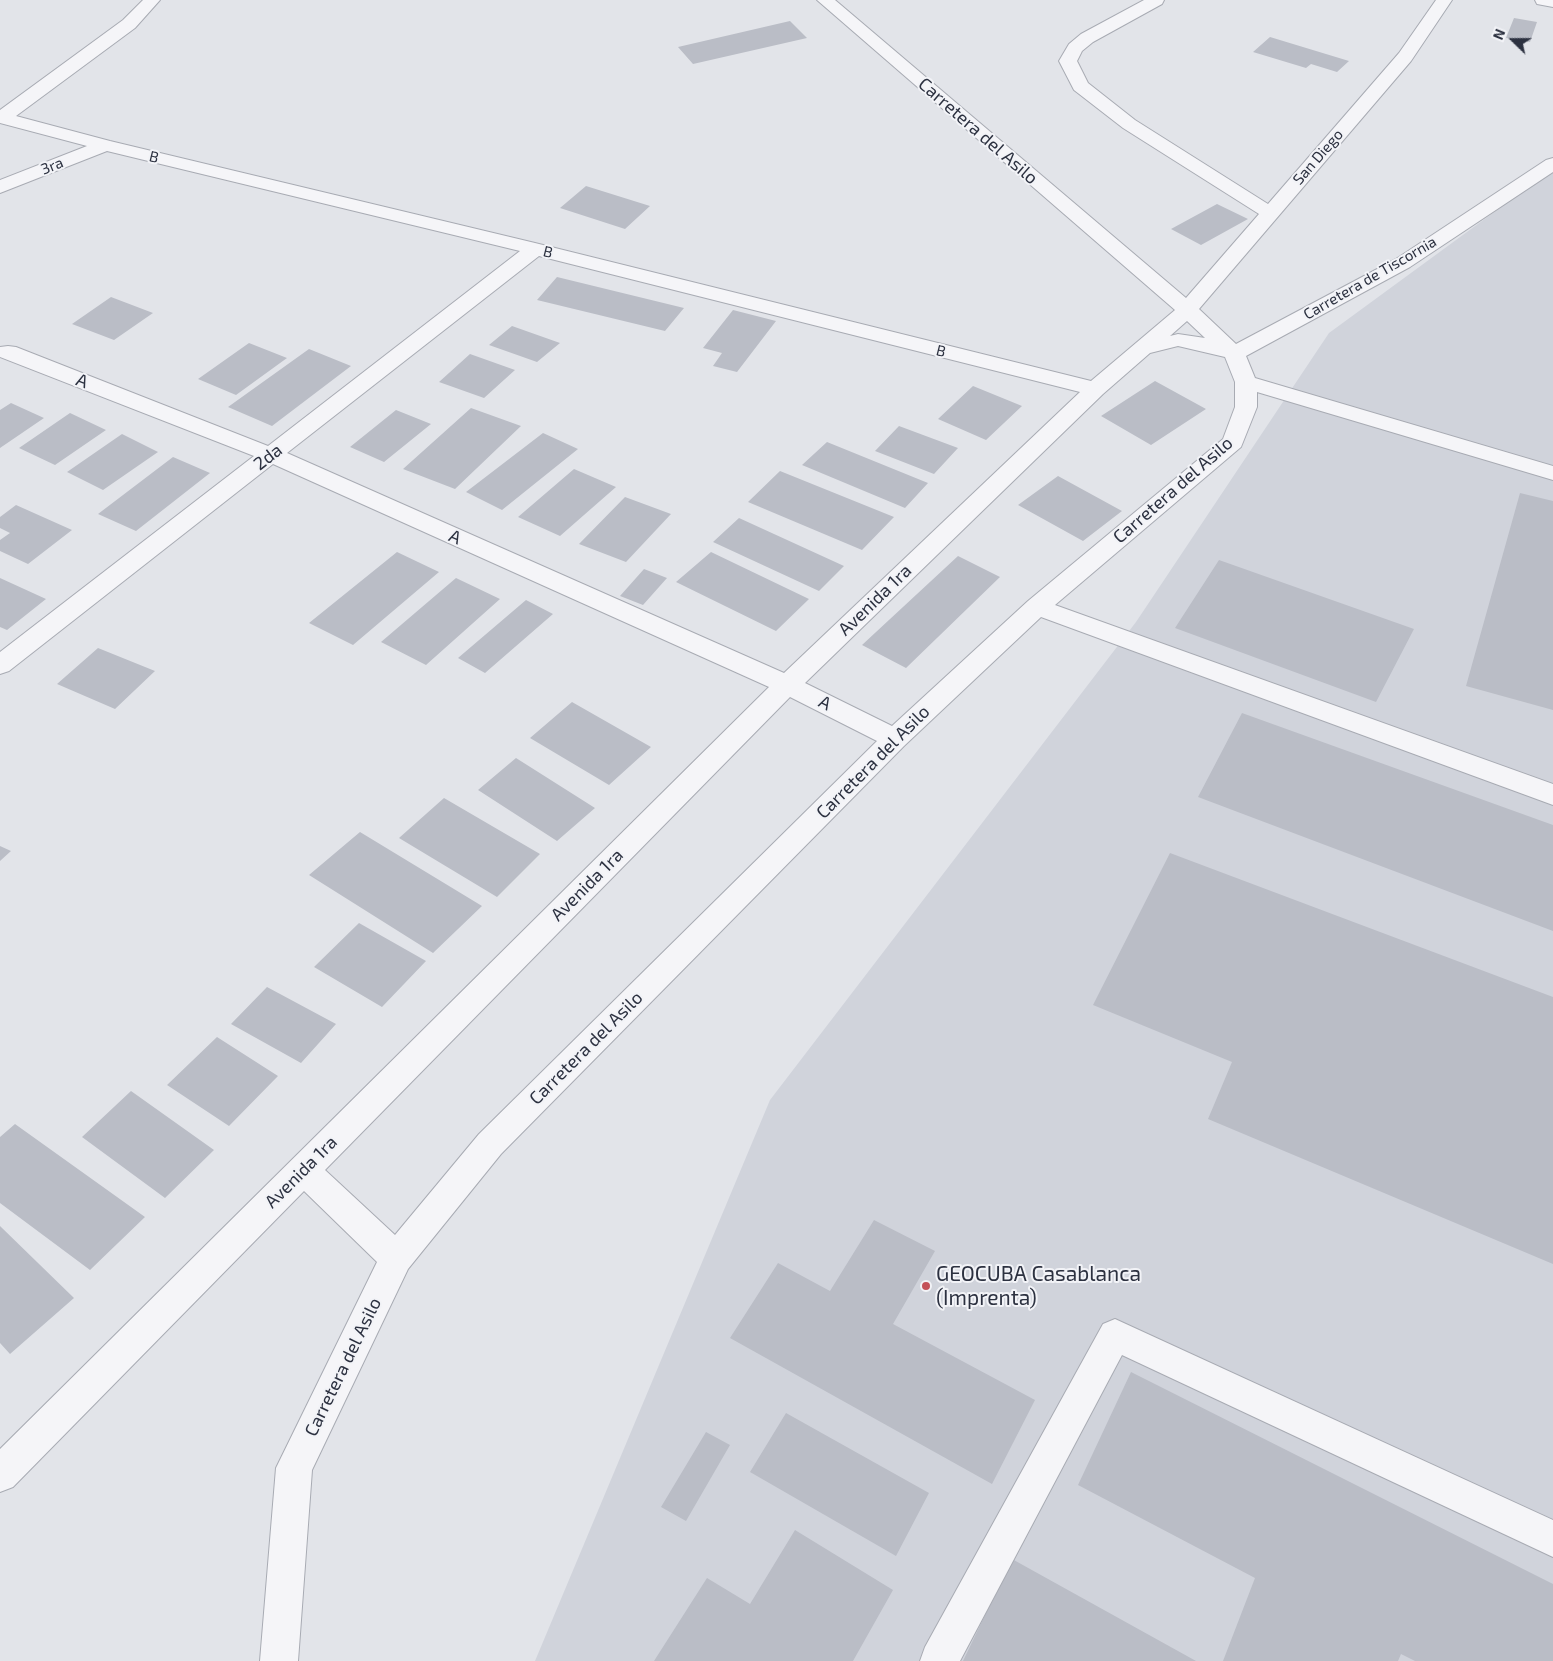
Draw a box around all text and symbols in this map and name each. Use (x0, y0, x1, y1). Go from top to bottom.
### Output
north arrow (1488, 15, 1538, 65)
text: N (1489, 26, 1508, 42)
street label: Carretera del Asilo (914, 73, 1042, 189)
street label: San Diego (1289, 126, 1347, 188)
street label: B (147, 147, 161, 167)
street label: 3ra (38, 153, 66, 179)
street label: Carretera de Tiscornia (1300, 233, 1440, 323)
street label: B (541, 242, 555, 262)
street label: B (934, 341, 948, 361)
street label: A (73, 369, 91, 393)
street label: Carretera del Asilo (1109, 432, 1237, 548)
street label: 2da (249, 439, 287, 475)
street label: A (445, 525, 465, 549)
street label: Avenida 1ra (834, 560, 916, 640)
street label: A (815, 691, 835, 715)
street label: Carretera del Asilo (812, 701, 934, 823)
street label: Avenida 1ra (546, 844, 628, 926)
street label: Carretera del Asilo (525, 987, 647, 1109)
street label: Avenida 1ra (260, 1131, 342, 1213)
place label: GEOCUBA Casablanca (Imprenta) (936, 1261, 1141, 1311)
marker: GEOCUBA Casablanca (Imprenta) (920, 1280, 932, 1292)
street label: Carretera del Asilo (300, 1294, 386, 1440)

